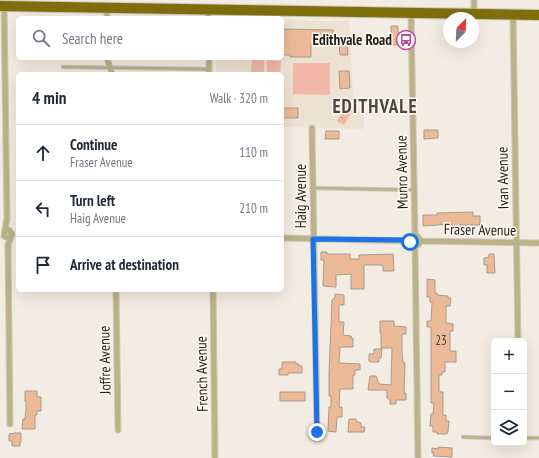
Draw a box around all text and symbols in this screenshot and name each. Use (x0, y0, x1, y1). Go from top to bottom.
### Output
north arrow (443, 12, 479, 48)
search box (16, 16, 284, 60)
icon: search (30, 27, 52, 49)
text: Search here (62, 29, 123, 48)
bus stop icon: Edithvale Road (395, 29, 417, 51)
place label: Edithvale Road (313, 30, 392, 49)
text: 4 min (32, 87, 66, 109)
text: Walk · 320 m (210, 90, 268, 107)
district label: EDITHVALE (332, 94, 418, 118)
text: Continue (70, 135, 117, 154)
street label: Munro Avenue (391, 135, 412, 209)
icon: ahead (32, 142, 54, 164)
text: 110 m (239, 144, 268, 161)
street label: Ivan Avenue (492, 147, 513, 209)
text: Fraser Avenue (70, 154, 133, 171)
street label: Haig Avenue (291, 164, 310, 228)
text: Turn left (70, 191, 115, 210)
icon: left (32, 198, 54, 220)
text: 210 m (239, 200, 268, 217)
text: Haig Avenue (70, 210, 126, 227)
street label: Fraser Avenue (444, 219, 516, 240)
route start (401, 233, 419, 251)
icon: arrive (32, 254, 54, 276)
text: Arrive at destination (70, 255, 179, 274)
street label: Joffre Avenue (94, 326, 115, 396)
house number: 23 (435, 332, 447, 349)
street label: French Avenue (191, 336, 212, 412)
map controls (491, 338, 527, 446)
button: + (491, 338, 527, 374)
button: − (491, 374, 527, 410)
button: layers (491, 410, 527, 446)
route end (308, 423, 326, 441)

